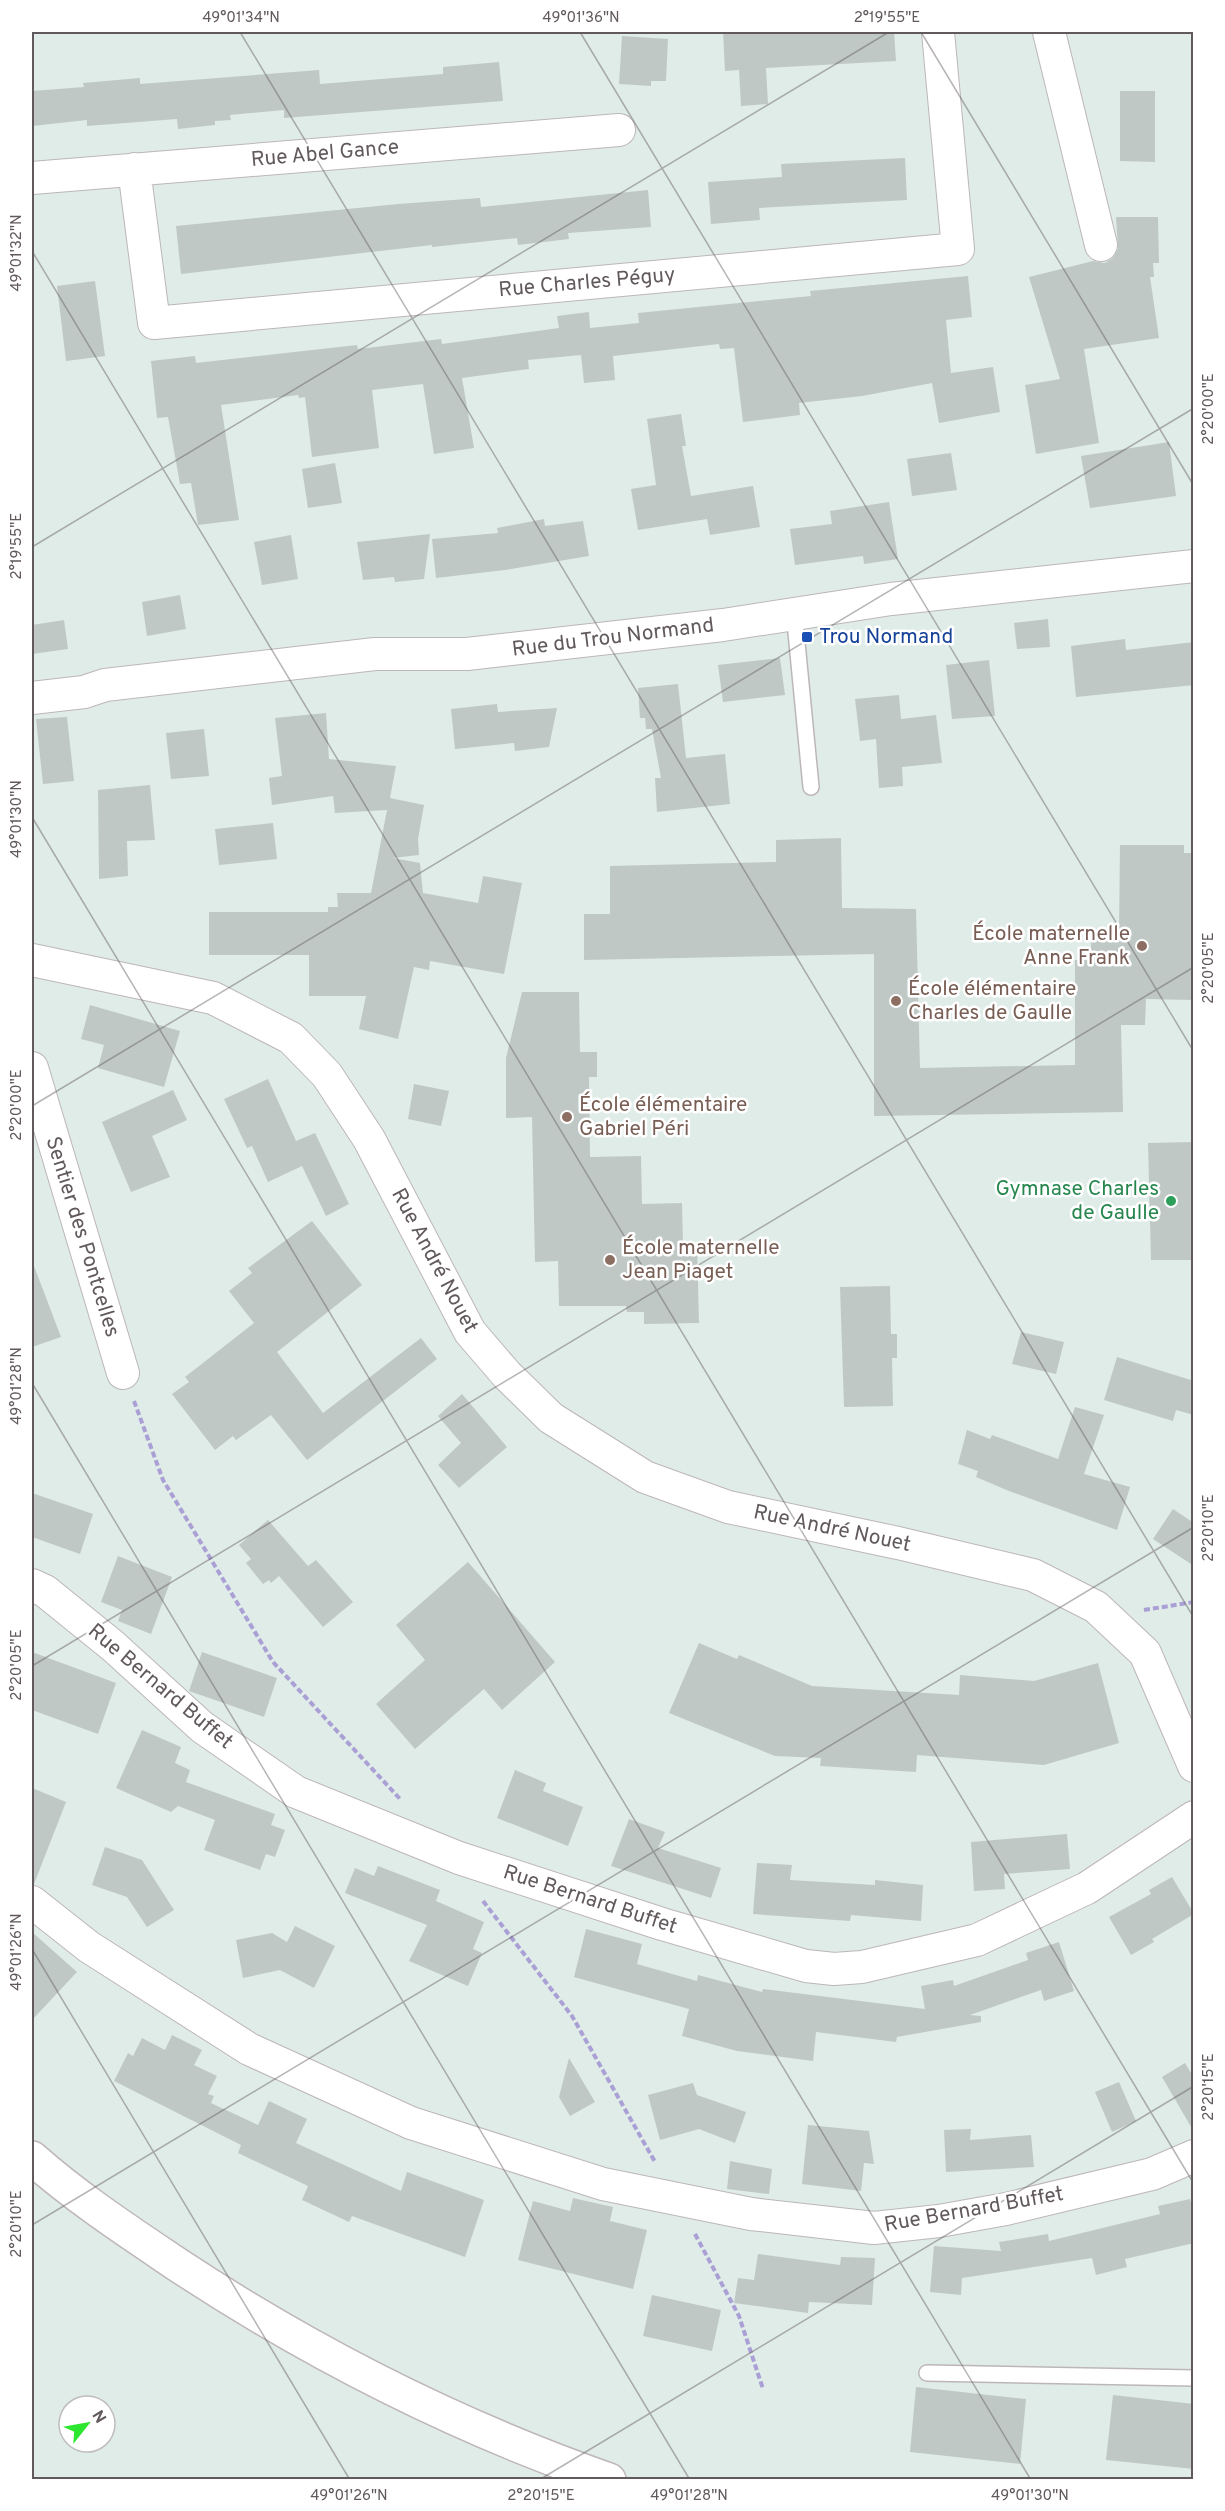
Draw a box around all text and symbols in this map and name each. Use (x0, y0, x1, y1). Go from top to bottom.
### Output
text: 49°01'34"N (202, 9, 280, 28)
text: 49°01'36"N (542, 9, 620, 28)
text: 2°19'55"E (854, 9, 920, 28)
street label: Rue Abel Gance (250, 134, 400, 174)
text: 49°01'32"N (8, 214, 27, 292)
street label: Rue Charles Péguy (497, 262, 677, 304)
text: 2°20'00"E (1200, 373, 1219, 445)
text: 2°19'55"E (8, 513, 27, 579)
street label: Rue du Trou Normand (510, 612, 716, 664)
place label: Trou Normand (819, 624, 953, 651)
marker: Trou Normand (800, 630, 814, 644)
text: 49°01'30"N (8, 780, 27, 858)
place label: École maternelle Anne Frank (972, 920, 1130, 972)
text: 2°20'05"E (1200, 932, 1219, 1004)
marker: École maternelle Anne Frank (1135, 939, 1149, 953)
place label: École élémentaire Charles de Gaulle (908, 975, 1076, 1027)
marker: École élémentaire Charles de Gaulle (889, 994, 903, 1008)
text: 2°20'00"E (8, 1069, 27, 1141)
place label: École élémentaire Gabriel Péri (579, 1091, 747, 1143)
marker: École élémentaire Gabriel Péri (560, 1110, 574, 1124)
street label: Sentier des Pontcelles (39, 1133, 125, 1341)
place label: Gymnase Charles de Gaulle (995, 1176, 1159, 1227)
street label: Rue André Nouet (384, 1184, 484, 1338)
marker: Gymnase Charles de Gaulle (1164, 1194, 1178, 1208)
place label: École maternelle Jean Piaget (622, 1234, 780, 1286)
marker: École maternelle Jean Piaget (603, 1253, 617, 1267)
text: 49°01'28"N (8, 1347, 27, 1425)
text: 2°20'10"E (1200, 1494, 1219, 1562)
street label: Rue André Nouet (751, 1499, 913, 1559)
street label: Rue Bernard Buffet (82, 1618, 238, 1756)
text: 2°20'05"E (8, 1629, 27, 1701)
street label: Rue Bernard Buffet (499, 1859, 681, 1941)
text: 49°01'26"N (8, 1913, 27, 1991)
text: 2°20'15"E (1200, 2053, 1219, 2121)
street label: Rue Bernard Buffet (882, 2181, 1066, 2239)
text: 2°20'10"E (8, 2190, 27, 2258)
north arrow (57, 2394, 117, 2454)
text: N (87, 2407, 110, 2427)
text: 49°01'26"N (310, 2487, 388, 2506)
text: 2°20'15"E (507, 2487, 575, 2506)
text: 49°01'28"N (650, 2487, 728, 2506)
text: 49°01'30"N (991, 2487, 1069, 2506)

